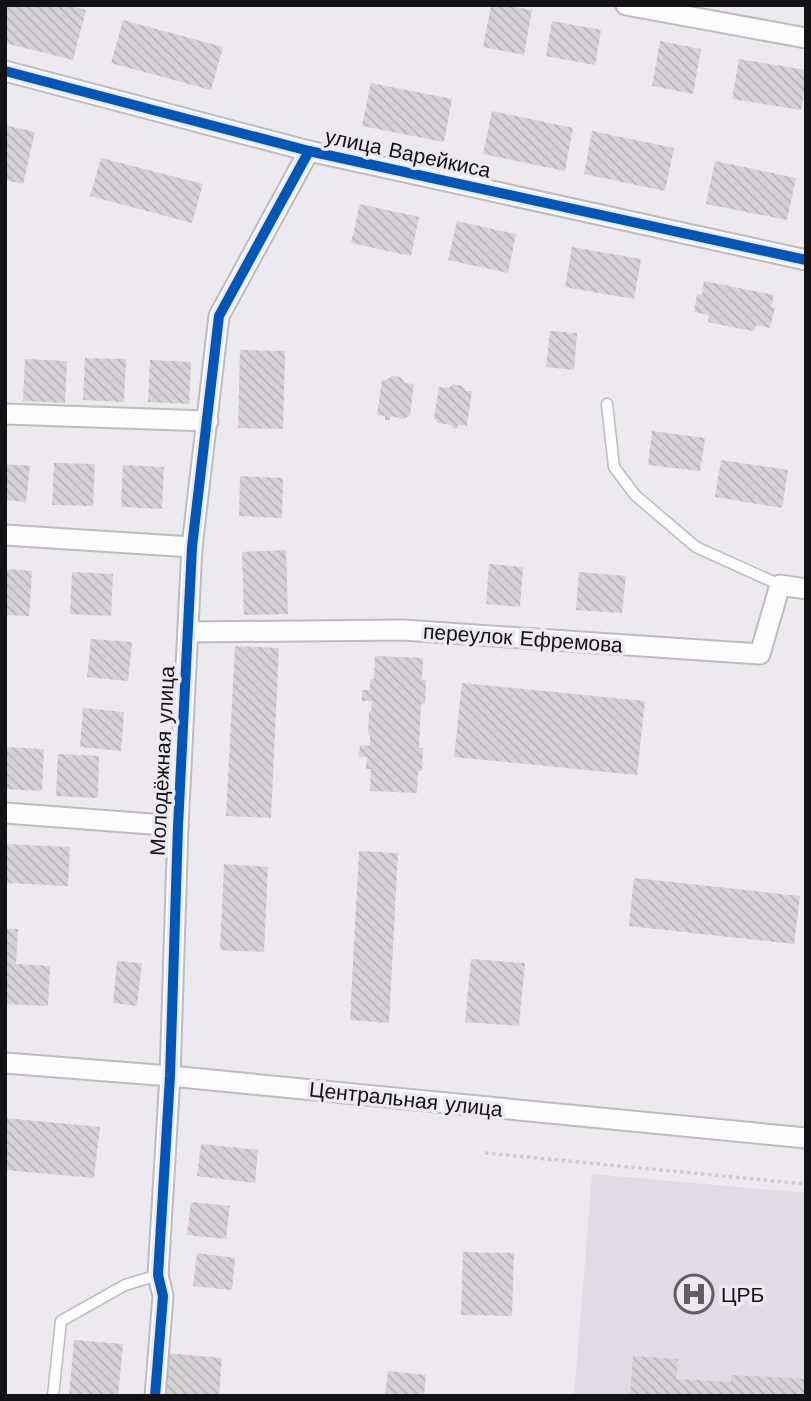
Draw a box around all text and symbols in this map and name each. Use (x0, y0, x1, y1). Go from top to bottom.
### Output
street label: улица Варейкиса (323, 123, 493, 183)
street label: переулок Ефремова (422, 619, 624, 657)
street label: Молодёжная улица (145, 665, 179, 857)
street label: Центральная улица (308, 1076, 504, 1122)
hospital icon: ЦРБ (673, 1273, 715, 1315)
place label: ЦРБ (721, 1282, 764, 1307)

